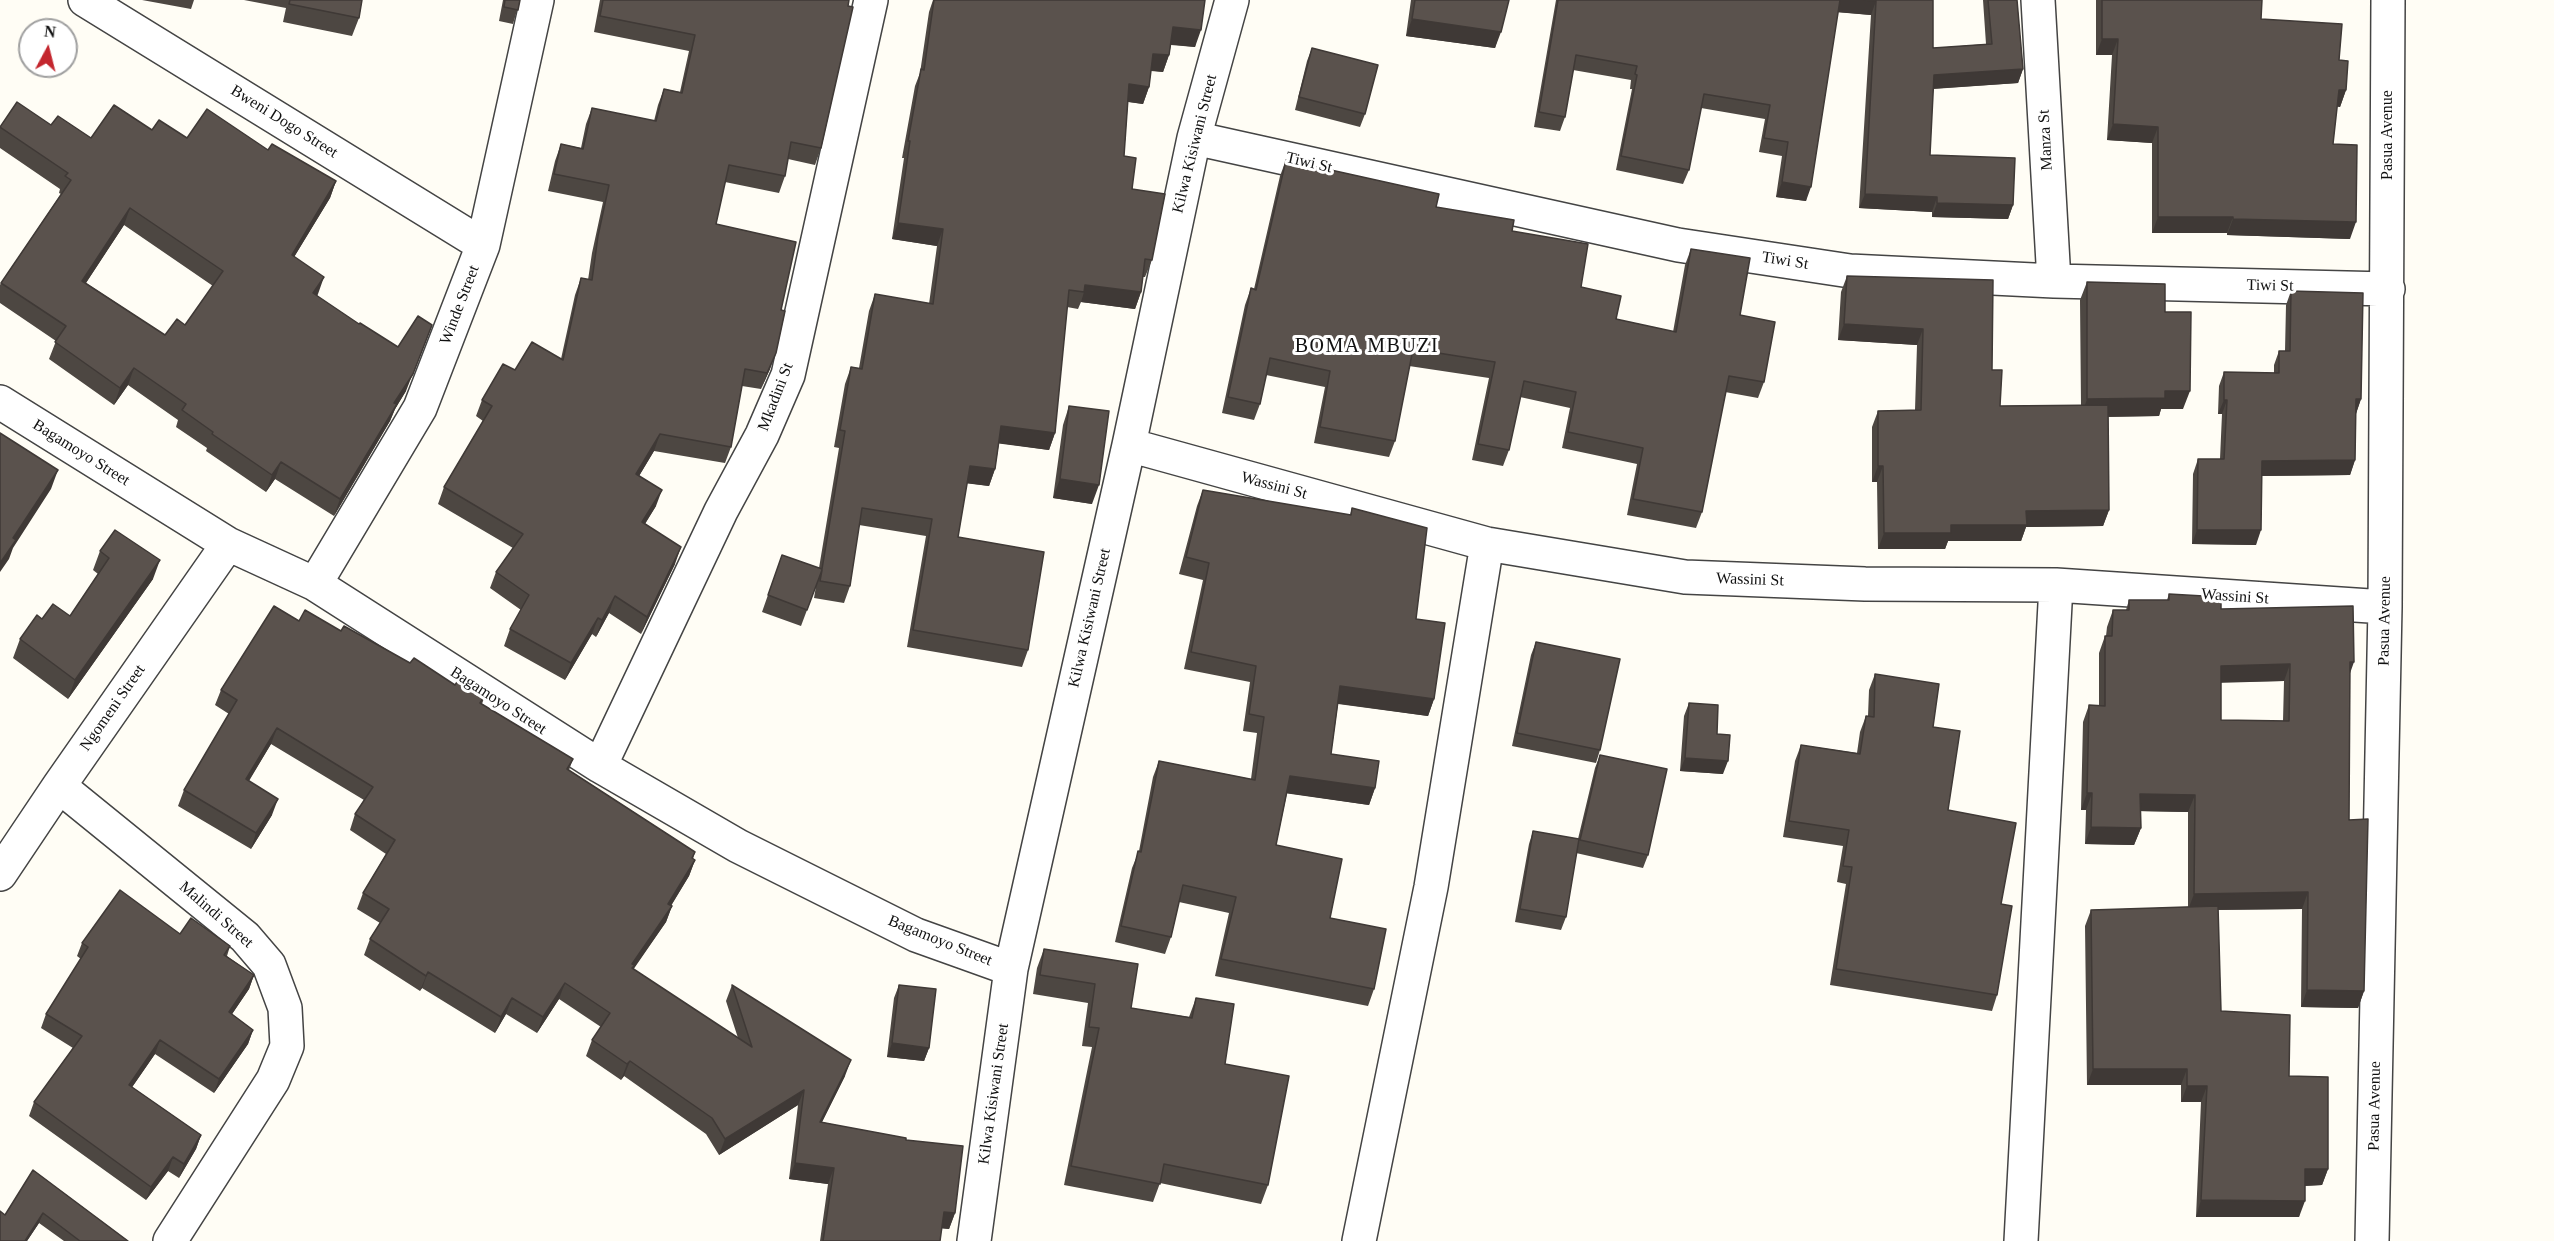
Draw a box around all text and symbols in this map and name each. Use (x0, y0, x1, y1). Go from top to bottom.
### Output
north arrow (18, 18, 78, 78)
text: N (43, 22, 57, 41)
street label: Kilwa Kisiwani Street (1168, 73, 1222, 215)
street label: Bweni Dogo Street (227, 81, 341, 163)
street label: Pasua Avenue (2378, 90, 2398, 180)
street label: Manza St (2035, 109, 2057, 171)
street label: Tiwi St (1284, 148, 1334, 178)
street label: Tiwi St (1760, 248, 1810, 274)
street label: Winde Street (436, 263, 484, 347)
street label: Tiwi St (2246, 276, 2294, 296)
district label: BOMA MBUZI (1295, 335, 1439, 359)
street label: Mkadini St (754, 360, 798, 434)
street label: Bagamoyo Street (29, 416, 133, 490)
street label: Wassini St (1239, 468, 1309, 504)
street label: Kilwa Kisiwani Street (1065, 547, 1115, 689)
street label: Wassini St (1716, 569, 1784, 591)
street label: Pasua Avenue (2375, 576, 2395, 666)
street label: Wassini St (2201, 585, 2269, 609)
street label: Ngomeni Street (76, 661, 150, 755)
street label: Bagamoyo Street (446, 663, 550, 739)
street label: Malindi Street (175, 878, 257, 952)
street label: Bagamoyo Street (885, 911, 995, 971)
street label: Kilwa Kisiwani Street (975, 1022, 1013, 1166)
street label: Pasua Avenue (2365, 1061, 2385, 1151)

